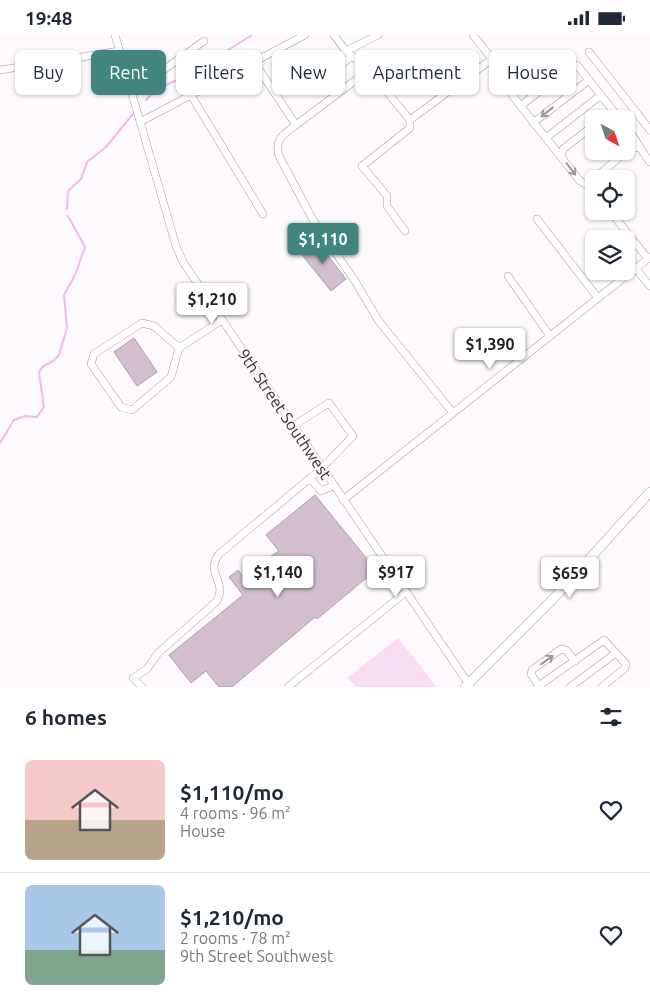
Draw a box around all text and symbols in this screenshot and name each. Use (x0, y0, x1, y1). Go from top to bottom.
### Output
text: 19:48 (25, 7, 73, 29)
chip: Buy (15, 50, 81, 95)
chip: Rent (91, 50, 166, 95)
chip: Filters (176, 50, 262, 95)
chip: New (272, 50, 345, 95)
chip: Apartment (355, 50, 479, 95)
chip: House (489, 50, 576, 95)
one-way arrow (540, 107, 554, 117)
north arrow (585, 110, 635, 160)
map controls (585, 110, 635, 280)
one-way arrow (565, 162, 576, 175)
button: locate (585, 170, 635, 220)
pin: $1,110 (282, 223, 364, 265)
text: $1,110 (298, 230, 348, 248)
button: layers (585, 230, 635, 280)
pin: $1,210 (171, 283, 253, 325)
text: $1,210 (187, 290, 237, 308)
pin: $1,390 (449, 327, 531, 370)
text: $1,390 (465, 335, 515, 353)
street label: 9th Street Southwest (235, 345, 336, 483)
pin: $1,140 (237, 555, 319, 598)
pin: $917 (366, 555, 426, 598)
pin: $659 (540, 557, 600, 599)
text: $1,140 (253, 563, 303, 581)
text: $917 (378, 563, 414, 581)
text: $659 (552, 564, 588, 582)
one-way arrow (540, 655, 554, 665)
icon: filters (597, 703, 625, 731)
text: 6 homes (25, 705, 107, 729)
icon: home (65, 780, 125, 840)
text: $1,110/mo (180, 780, 284, 804)
icon: heart (597, 796, 625, 824)
text: 4 rooms · 96 m² (180, 804, 291, 822)
text: House (180, 822, 225, 840)
icon: home (65, 905, 125, 965)
text: $1,210/mo (180, 905, 284, 929)
icon: heart (597, 921, 625, 949)
text: 2 rooms · 78 m² (180, 929, 291, 947)
text: 9th Street Southwest (180, 947, 333, 965)

